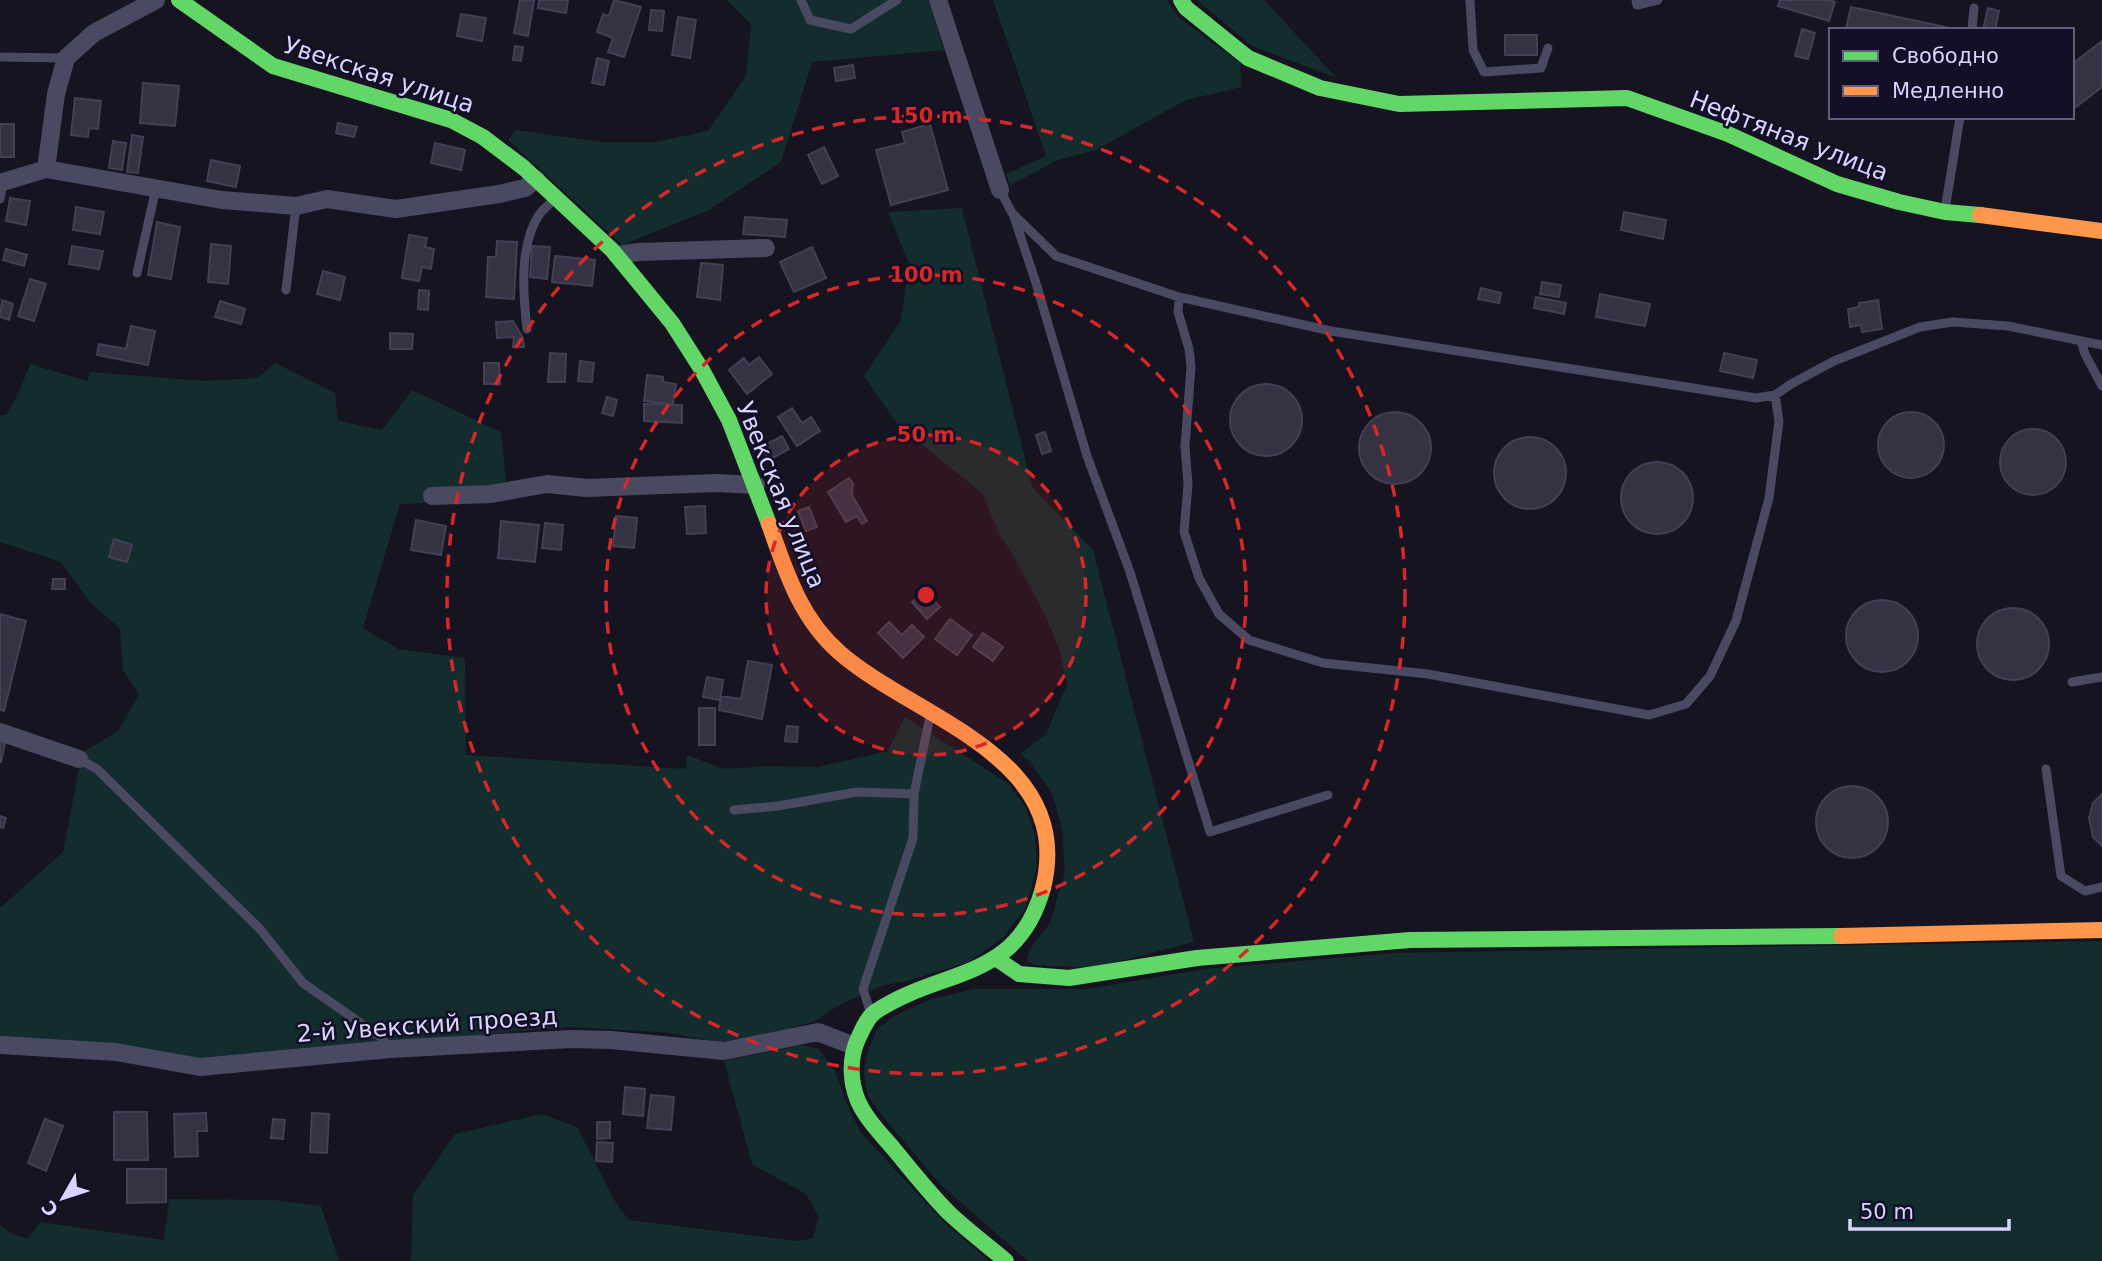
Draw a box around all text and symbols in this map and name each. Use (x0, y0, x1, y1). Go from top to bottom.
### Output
legend (1829, 28, 2074, 119)
street label: Увекская улица (280, 31, 478, 119)
text: Свободно (1892, 44, 1999, 68)
text: Медленно (1892, 79, 2004, 103)
street label: Нефтяная улица (1686, 85, 1892, 187)
text: 150 m (889, 104, 963, 128)
text: 100 m (889, 263, 963, 287)
street label: Увекская улица (731, 398, 831, 592)
text: 50 m (897, 423, 955, 447)
centre of rings (914, 583, 938, 607)
street label: 2-й Увекский проезд (296, 1002, 558, 1048)
north arrow (28, 1163, 98, 1233)
scale bar (1850, 1188, 2009, 1232)
text: С (37, 1196, 63, 1221)
text: 50 m (1860, 1200, 1914, 1224)

